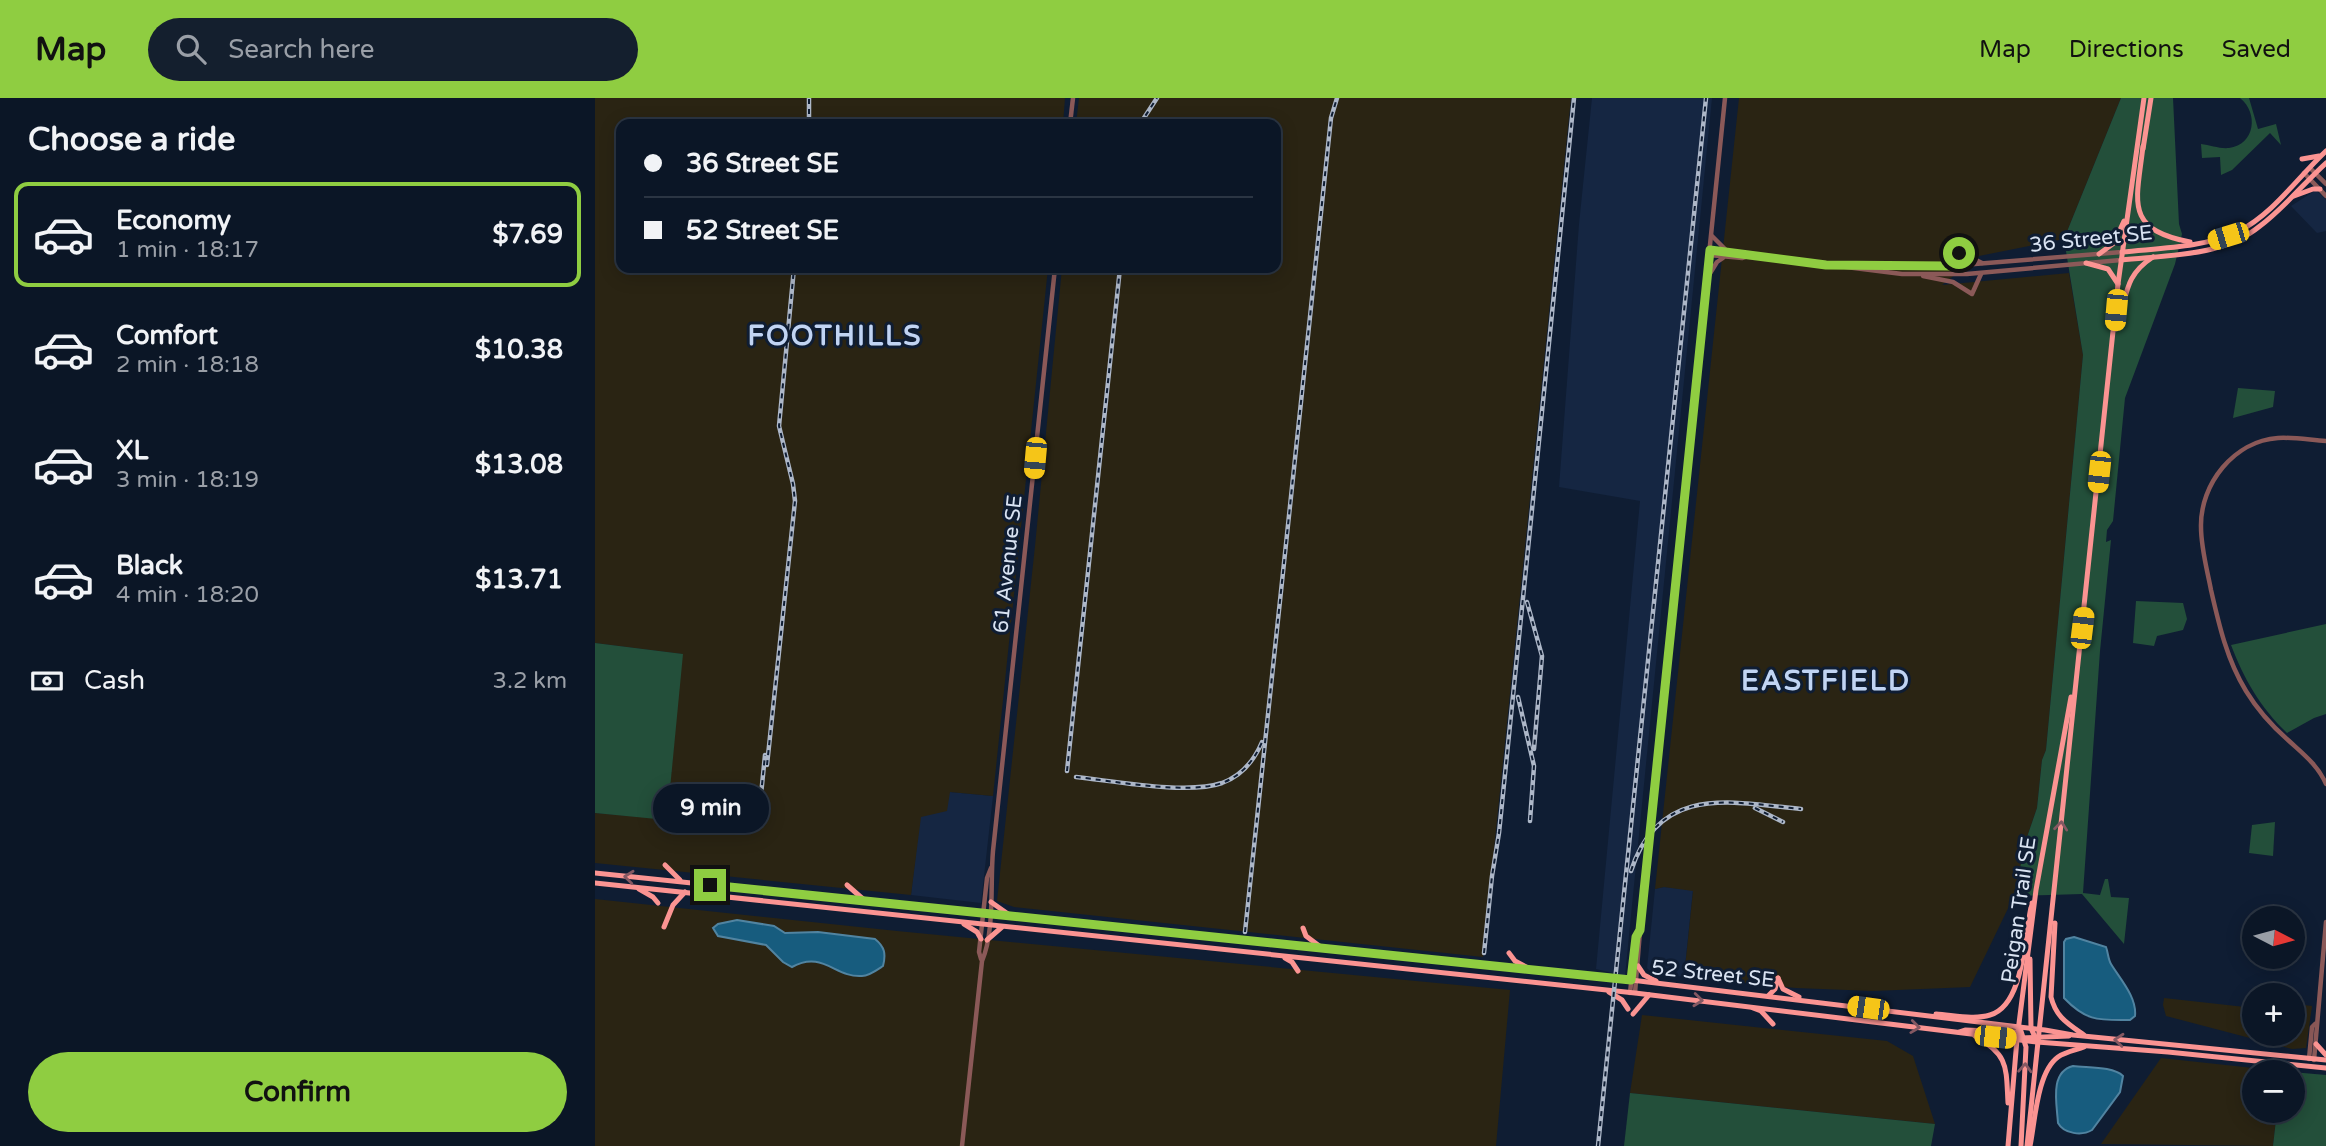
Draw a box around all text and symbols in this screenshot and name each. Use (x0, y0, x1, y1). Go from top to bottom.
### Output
search box (148, 18, 638, 81)
text: Map (35, 30, 106, 69)
icon: search (172, 30, 210, 68)
text: Search here (228, 34, 374, 65)
text: Map (1979, 35, 2031, 64)
text: Directions (2069, 35, 2184, 64)
text: Saved (2222, 35, 2291, 64)
text: Choose a ride (28, 121, 235, 159)
text: 36 Street SE (686, 148, 839, 179)
icon: car (32, 203, 95, 266)
text: Economy (116, 205, 231, 236)
text: 52 Street SE (686, 215, 839, 246)
text: $7.69 (493, 219, 563, 250)
street label: 36 Street SE (2028, 220, 2154, 258)
car (2205, 220, 2252, 252)
text: 1 min · 18:17 (116, 236, 259, 264)
route start (1943, 237, 1975, 269)
car (2104, 288, 2129, 332)
icon: car (32, 318, 95, 381)
district label: FOOTHILLS (748, 319, 922, 353)
text: Comfort (116, 320, 218, 351)
text: $10.38 (475, 334, 563, 365)
text: 2 min · 18:18 (116, 351, 259, 379)
icon: car (32, 433, 95, 496)
text: XL (116, 435, 148, 466)
car (1023, 436, 1048, 480)
text: $13.08 (475, 449, 563, 480)
car (2087, 450, 2112, 494)
text: 3 min · 18:19 (116, 466, 259, 494)
street label: 61 Avenue SE (988, 494, 1028, 634)
icon: car (32, 548, 95, 611)
text: Black (116, 550, 183, 581)
text: $13.71 (475, 564, 563, 595)
text: 4 min · 18:20 (116, 581, 259, 609)
car (2070, 606, 2095, 650)
icon: cash (28, 662, 66, 700)
district label: EASTFIELD (1741, 664, 1911, 698)
text: Cash (84, 665, 145, 696)
text: 3.2 km (493, 667, 567, 695)
callout: 9 min (652, 784, 768, 832)
text: 9 min (680, 794, 742, 822)
one-way arrow (2054, 821, 2069, 832)
street label: Peigan Trail SE (1996, 835, 2042, 985)
route end (694, 869, 726, 901)
one-way arrow (623, 870, 634, 885)
north arrow (2242, 906, 2305, 970)
map controls (2242, 906, 2305, 1123)
street label: 52 Street SE (1650, 955, 1776, 993)
button: + (2242, 983, 2305, 1046)
one-way arrow (1693, 993, 1704, 1008)
car (1846, 995, 1891, 1021)
one-way arrow (1910, 1019, 1921, 1034)
car (1974, 1024, 2017, 1050)
one-way arrow (2114, 1033, 2125, 1048)
button: Confirm (28, 1052, 567, 1132)
button: − (2242, 1060, 2305, 1123)
one-way arrow (2018, 1063, 2033, 1074)

